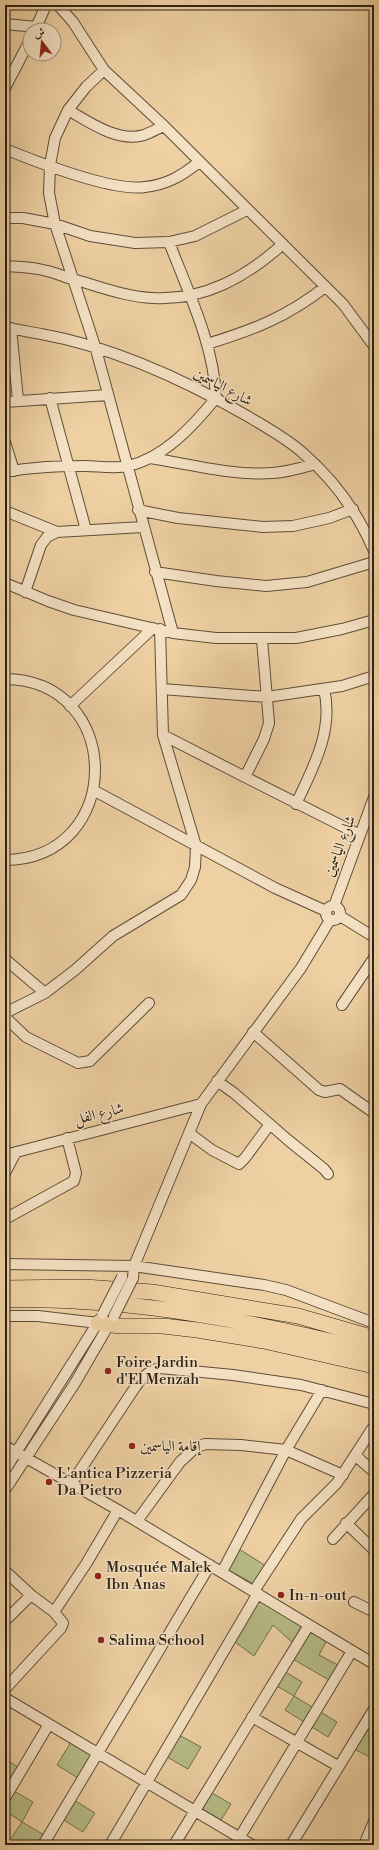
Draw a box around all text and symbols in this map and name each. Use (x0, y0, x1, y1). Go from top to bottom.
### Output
north arrow (22, 22, 62, 62)
text: ش (32, 25, 47, 42)
street label: شارع الياسمين (189, 364, 256, 413)
street label: شارع الياسمين (320, 813, 363, 880)
street label: شارع الفل (72, 1099, 126, 1132)
place label: Foire Jardin d'El Menzah (116, 1353, 199, 1389)
marker: Foire Jardin d'El Menzah (103, 1366, 113, 1376)
place label: إقامة الياسمين (140, 1437, 202, 1456)
marker: إقامة الياسمين (127, 1441, 137, 1451)
place label: L'antica Pizzeria Da Pietro (57, 1464, 172, 1500)
marker: L'antica Pizzeria Da Pietro (44, 1477, 54, 1487)
place label: Mosquée Malek Ibn Anas (106, 1558, 212, 1594)
marker: Mosquée Malek Ibn Anas (93, 1571, 103, 1581)
place label: In-n-out (289, 1586, 347, 1605)
marker: In-n-out (276, 1590, 286, 1600)
place label: Salima School (109, 1631, 205, 1650)
marker: Salima School (96, 1635, 106, 1645)

